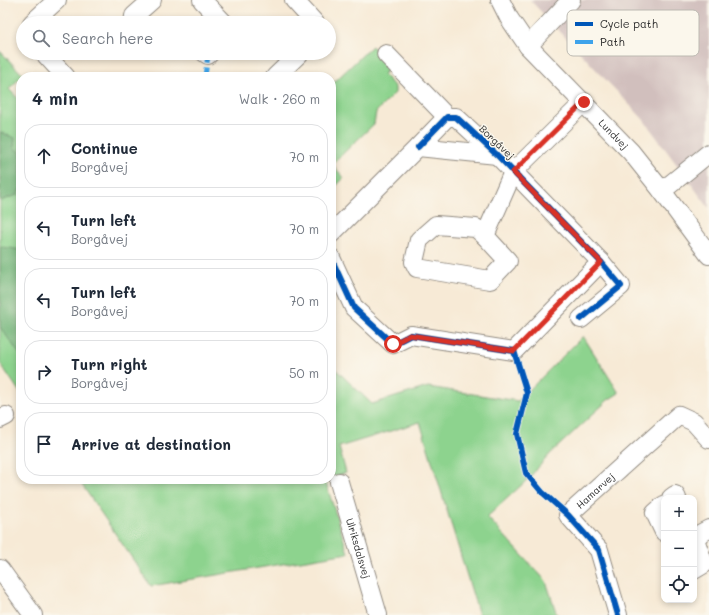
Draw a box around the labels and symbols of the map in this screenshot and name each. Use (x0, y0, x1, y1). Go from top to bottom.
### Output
legend (567, 10, 699, 56)
text: Cycle path (600, 16, 658, 31)
text: Path (600, 34, 625, 49)
route end (575, 93, 593, 111)
street label: Lundvej (596, 116, 632, 153)
street label: Borgåvej (476, 122, 518, 162)
route start (384, 335, 402, 353)
street label: Hamarvej (573, 469, 617, 512)
street label: Ulriksdalsvej (343, 516, 374, 580)

